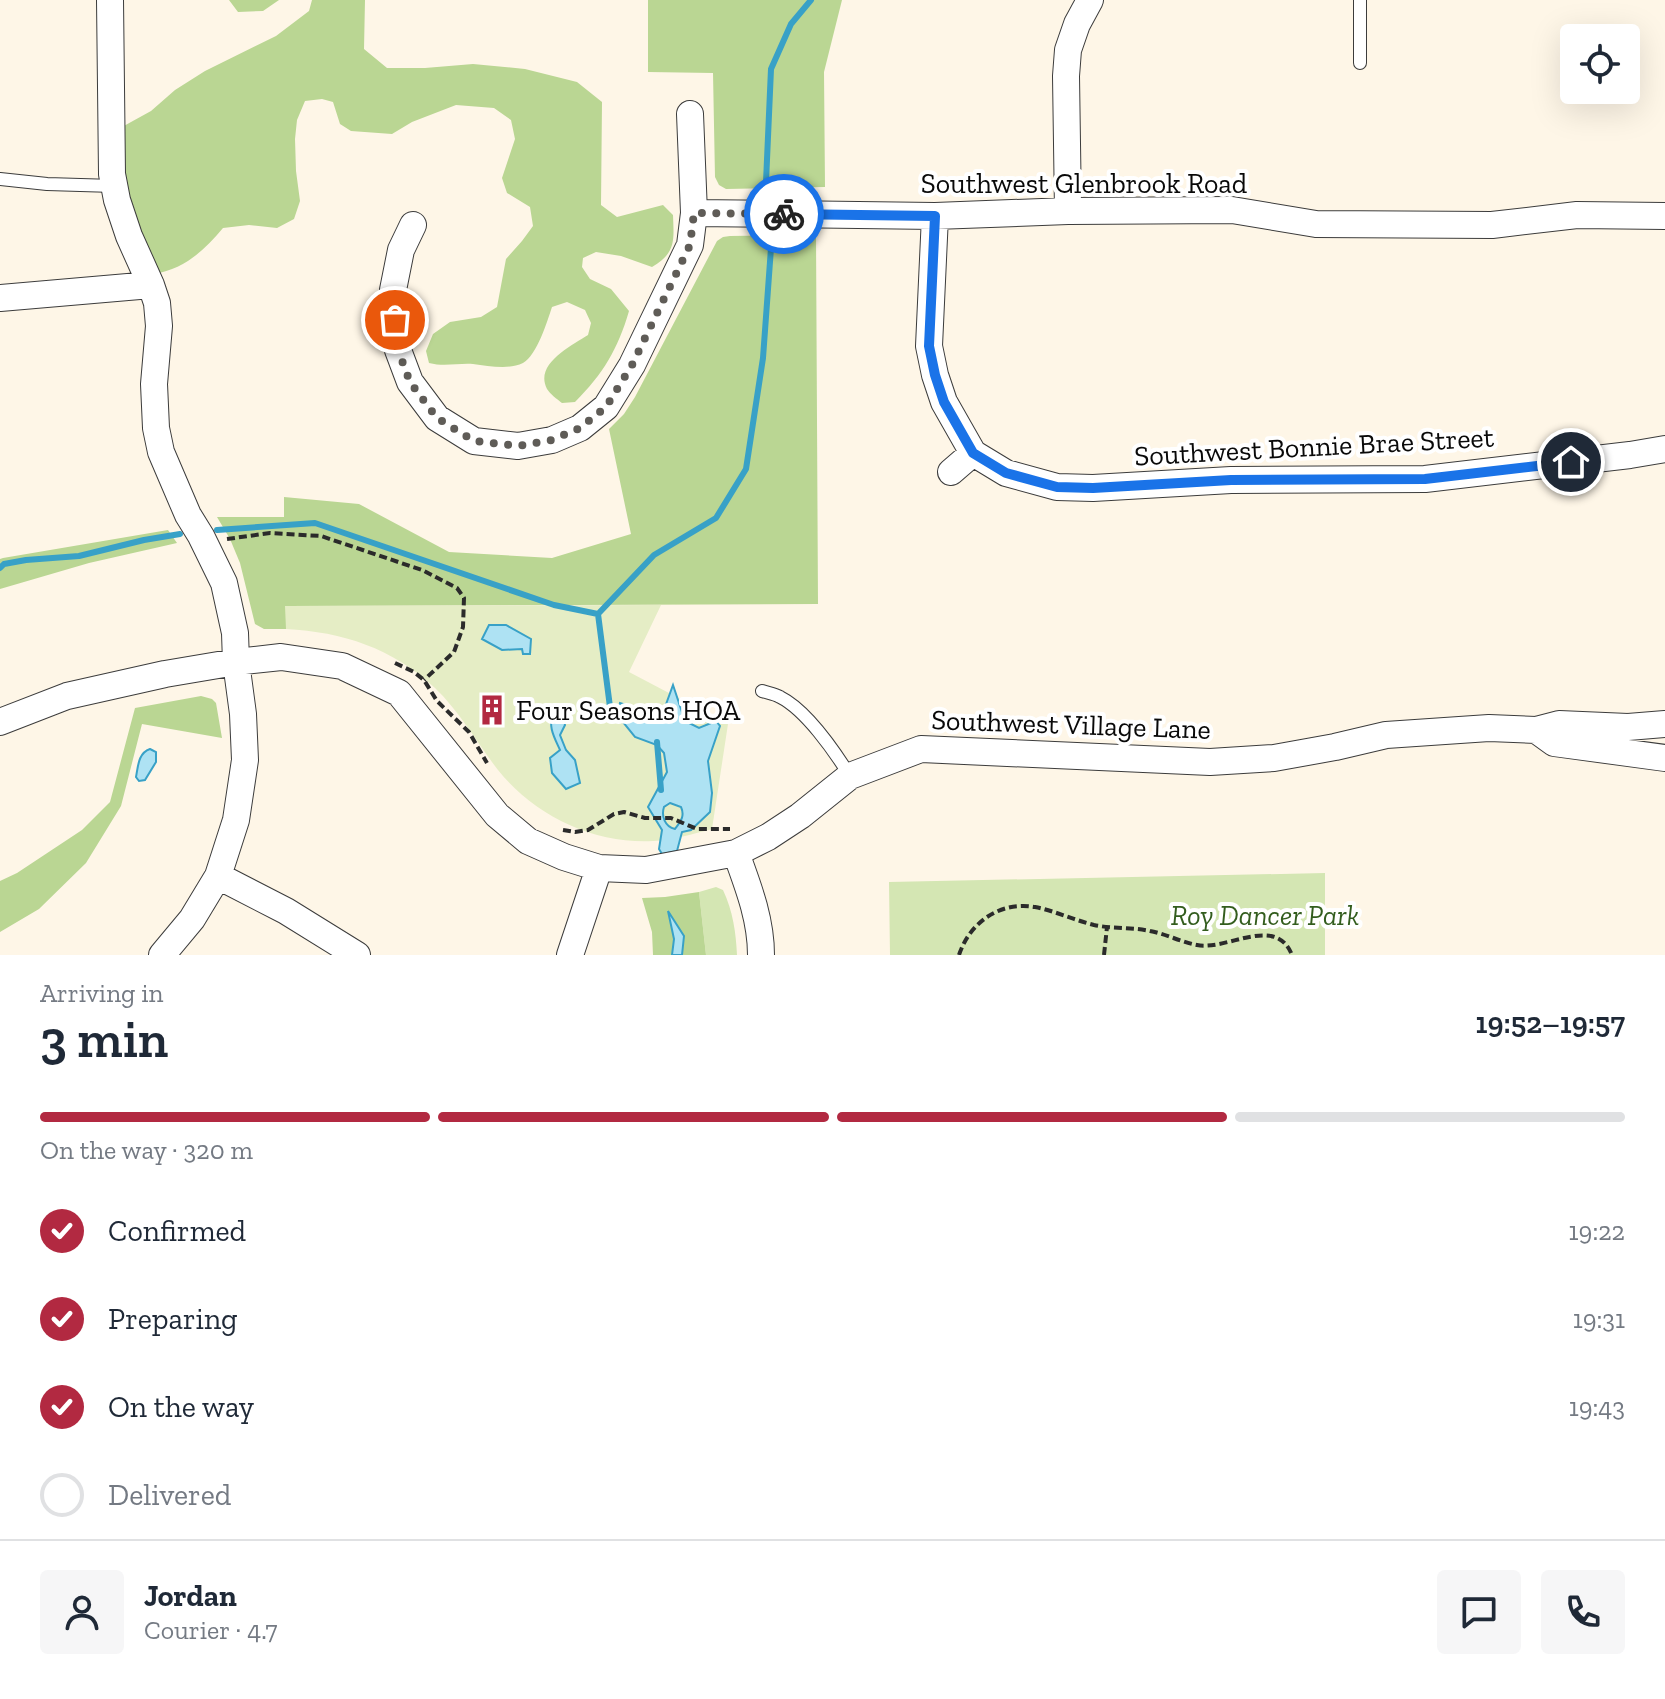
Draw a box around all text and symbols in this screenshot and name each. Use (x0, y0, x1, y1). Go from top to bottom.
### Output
map controls (1560, 24, 1640, 104)
button: locate (1560, 24, 1640, 104)
street label: Southwest Glenbrook Road (921, 167, 1247, 200)
courier (744, 174, 824, 254)
icon: bike (762, 192, 806, 236)
pin (361, 286, 429, 354)
icon: bag (373, 298, 417, 342)
street label: Southwest Bonnie Brae Street (1133, 421, 1495, 472)
pin (1537, 428, 1605, 496)
icon: home (1549, 440, 1593, 484)
building icon: Four Seasons HOA (475, 693, 509, 727)
place label: Four Seasons HOA (516, 694, 741, 727)
street label: Southwest Village Lane (931, 703, 1211, 746)
park label: Roy Dancer Park (1171, 899, 1359, 932)
text: Arriving in (40, 977, 163, 1009)
text: 19:52–19:57 (1476, 1005, 1625, 1041)
text: 3 min (40, 1008, 168, 1070)
text: On the way · 320 m (40, 1134, 253, 1166)
icon: check (40, 1209, 84, 1253)
text: Confirmed (108, 1213, 246, 1249)
text: 19:22 (1569, 1215, 1625, 1247)
icon: check (40, 1297, 84, 1341)
text: Preparing (108, 1301, 238, 1337)
text: 19:31 (1573, 1303, 1625, 1335)
icon: check (40, 1385, 84, 1429)
text: On the way (108, 1389, 254, 1425)
text: 19:43 (1569, 1391, 1625, 1423)
text: Delivered (108, 1477, 231, 1513)
button: person (40, 1570, 124, 1654)
button: chat (1437, 1570, 1521, 1654)
button: phone (1541, 1570, 1625, 1654)
text: Jordan (144, 1578, 237, 1614)
text: Courier · 4.7 (144, 1614, 278, 1646)

